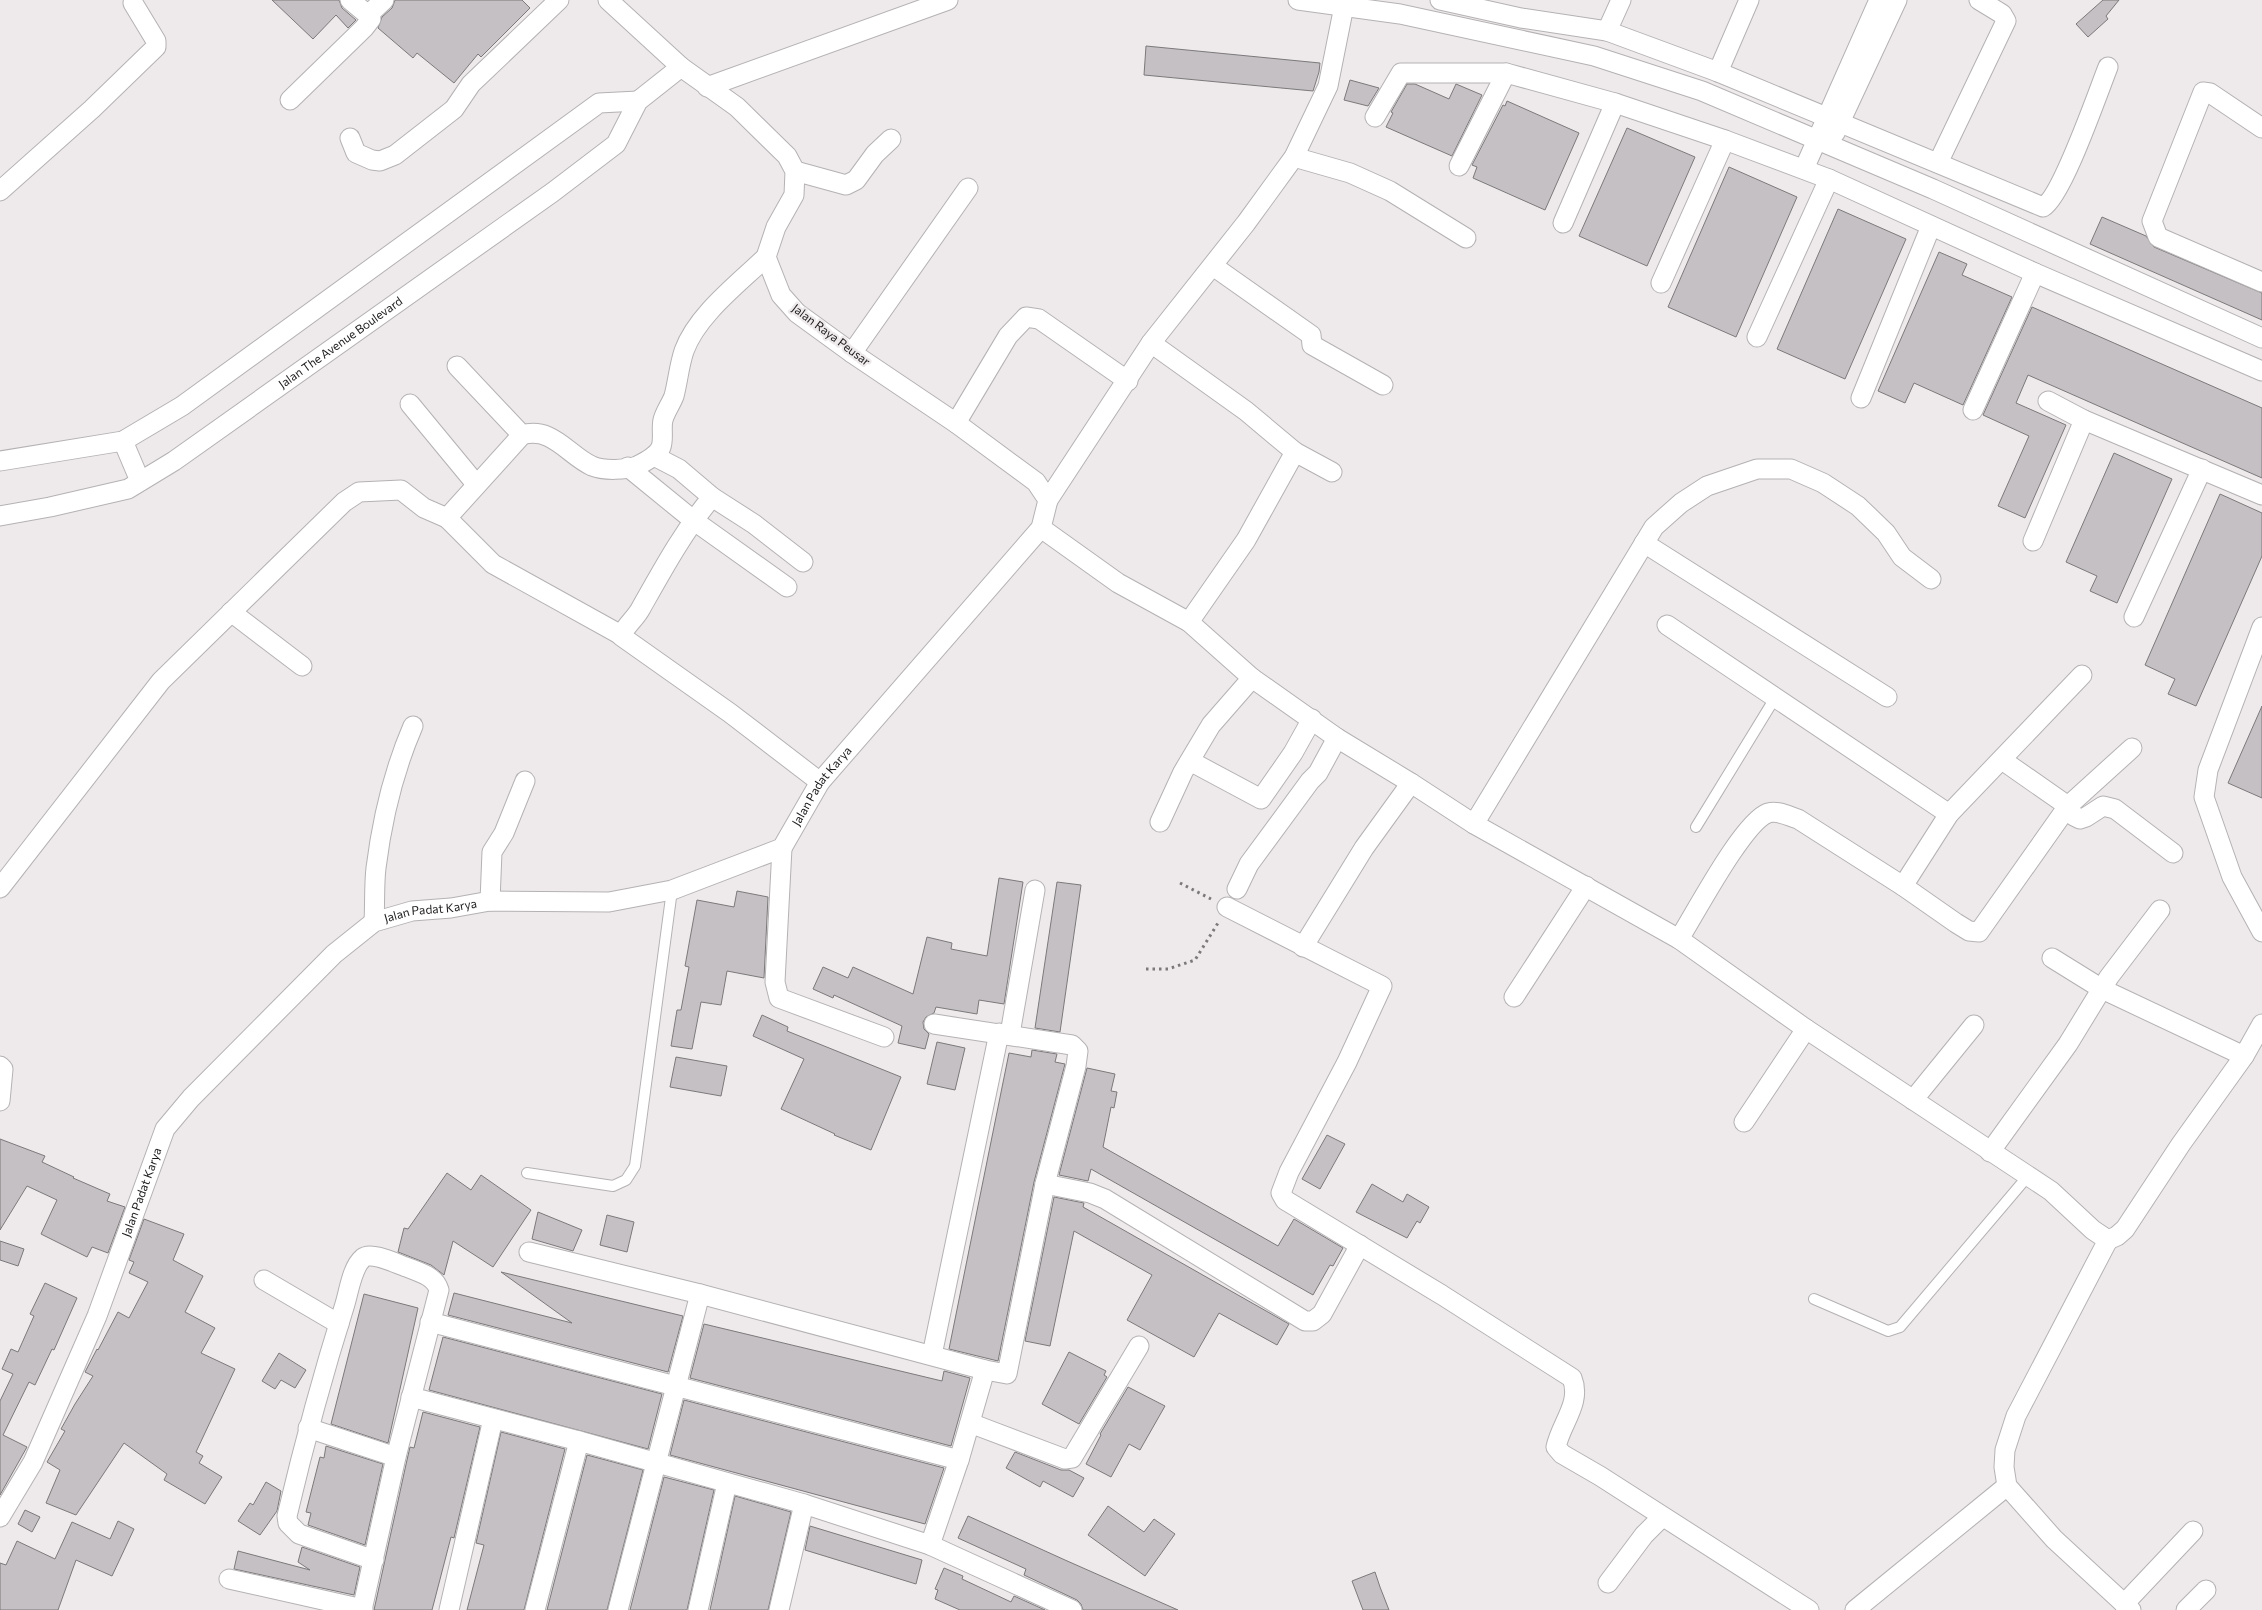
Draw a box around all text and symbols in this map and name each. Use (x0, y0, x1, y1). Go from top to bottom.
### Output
street label: Jalan The Avenue Boulevard (275, 293, 405, 391)
street label: Jalan Raya Peusar (789, 300, 873, 369)
street label: Jalan Padat Karya (788, 743, 854, 828)
street label: Jalan Padat Karya (382, 895, 478, 926)
street label: Jalan Padat Karya (118, 1146, 164, 1239)

